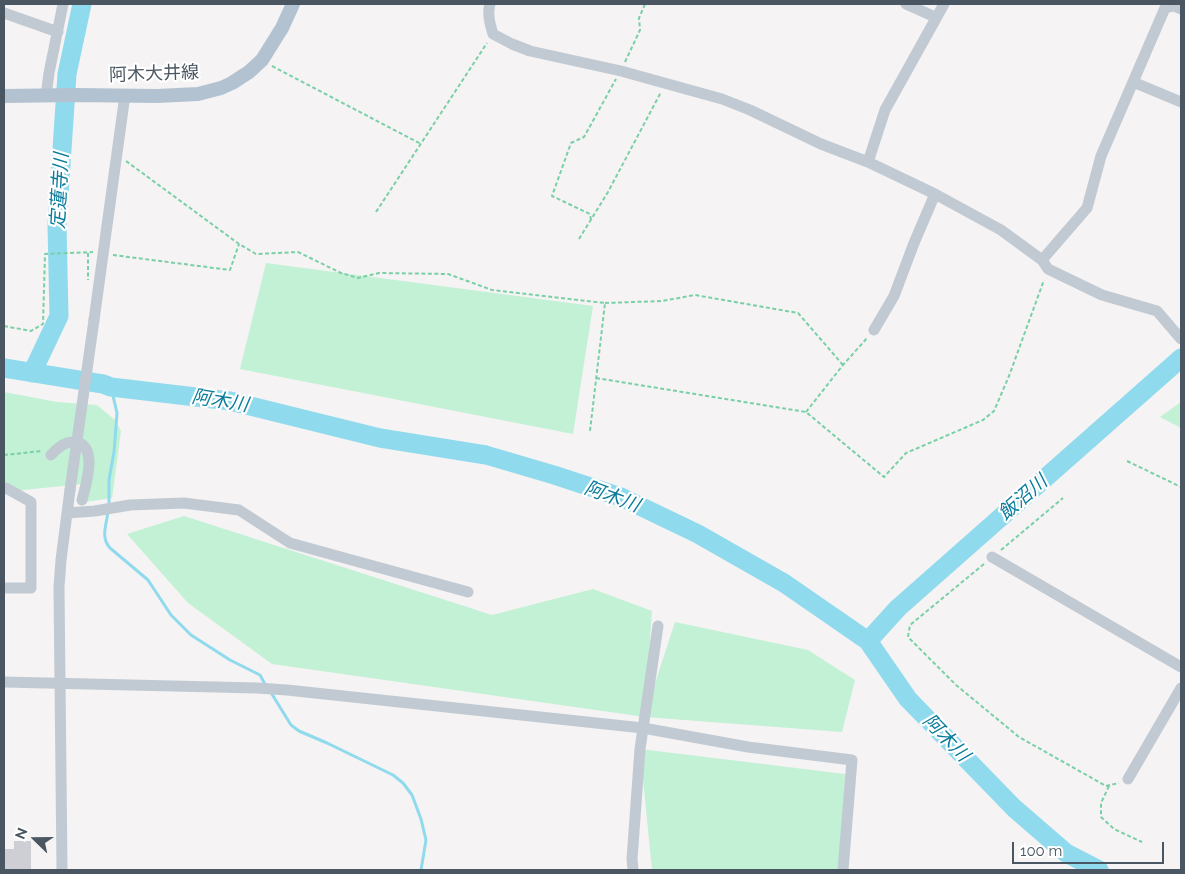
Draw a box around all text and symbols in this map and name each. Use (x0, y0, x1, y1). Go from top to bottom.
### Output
street label: 阿木大井線 (109, 62, 199, 86)
water label: 定蓮寺川 (47, 152, 73, 230)
water label: 阿木川 (190, 385, 250, 417)
water label: 飯沼川 (994, 471, 1052, 525)
water label: 阿木川 (581, 477, 643, 517)
water label: 阿木川 (918, 710, 974, 766)
north arrow (10, 814, 60, 864)
text: N (12, 825, 31, 841)
scale bar (1015, 832, 1168, 864)
text: 100 m (1020, 842, 1062, 860)

